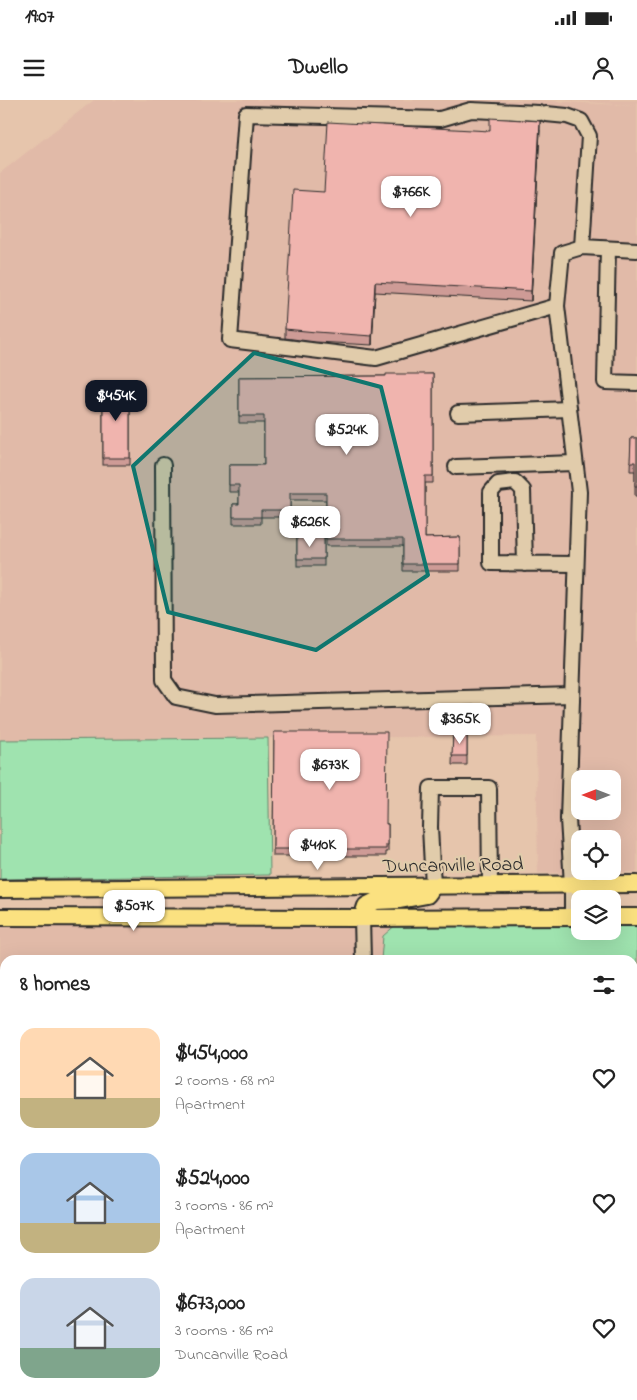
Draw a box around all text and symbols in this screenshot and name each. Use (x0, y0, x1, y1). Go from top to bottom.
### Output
text: 19:07 (25, 4, 54, 31)
text: Dwello (289, 52, 348, 84)
icon: menu (20, 54, 48, 82)
icon: person (589, 54, 617, 82)
pin: $766K (376, 176, 446, 218)
text: $766K (392, 180, 430, 204)
pin: $454K (81, 380, 151, 422)
text: $454K (96, 384, 136, 408)
pin: $524K (312, 414, 382, 456)
text: $524K (326, 418, 368, 442)
pin: $626K (275, 506, 345, 548)
text: $626K (290, 510, 330, 534)
pin: $365K (425, 702, 495, 745)
text: $365K (440, 707, 480, 731)
pin: $673K (295, 748, 365, 791)
text: $673K (311, 753, 349, 777)
north arrow (571, 770, 621, 820)
map controls (571, 770, 621, 940)
pin: $410K (283, 828, 353, 871)
button: locate (571, 830, 621, 880)
text: $410K (300, 833, 336, 857)
street label: Duncanville Road (381, 851, 524, 882)
pin: $507K (99, 890, 169, 932)
button: layers (571, 890, 621, 940)
text: $507K (114, 894, 154, 918)
text: 8 homes (20, 970, 90, 1000)
icon: filters (590, 971, 618, 999)
text: $454,000 (175, 1039, 248, 1069)
icon: home (60, 1048, 120, 1108)
icon: heart (590, 1064, 618, 1092)
text: 2 rooms · 68 m² (175, 1069, 275, 1093)
text: Apartment (175, 1093, 245, 1117)
text: $524,000 (175, 1164, 250, 1194)
icon: home (60, 1173, 120, 1233)
icon: heart (590, 1189, 618, 1217)
text: 3 rooms · 86 m² (175, 1194, 273, 1218)
text: Apartment (175, 1218, 245, 1242)
text: $673,000 (175, 1289, 245, 1319)
icon: home (60, 1298, 120, 1358)
icon: heart (590, 1314, 618, 1342)
text: 3 rooms · 86 m² (175, 1319, 273, 1343)
text: Duncanville Road (175, 1343, 288, 1367)

